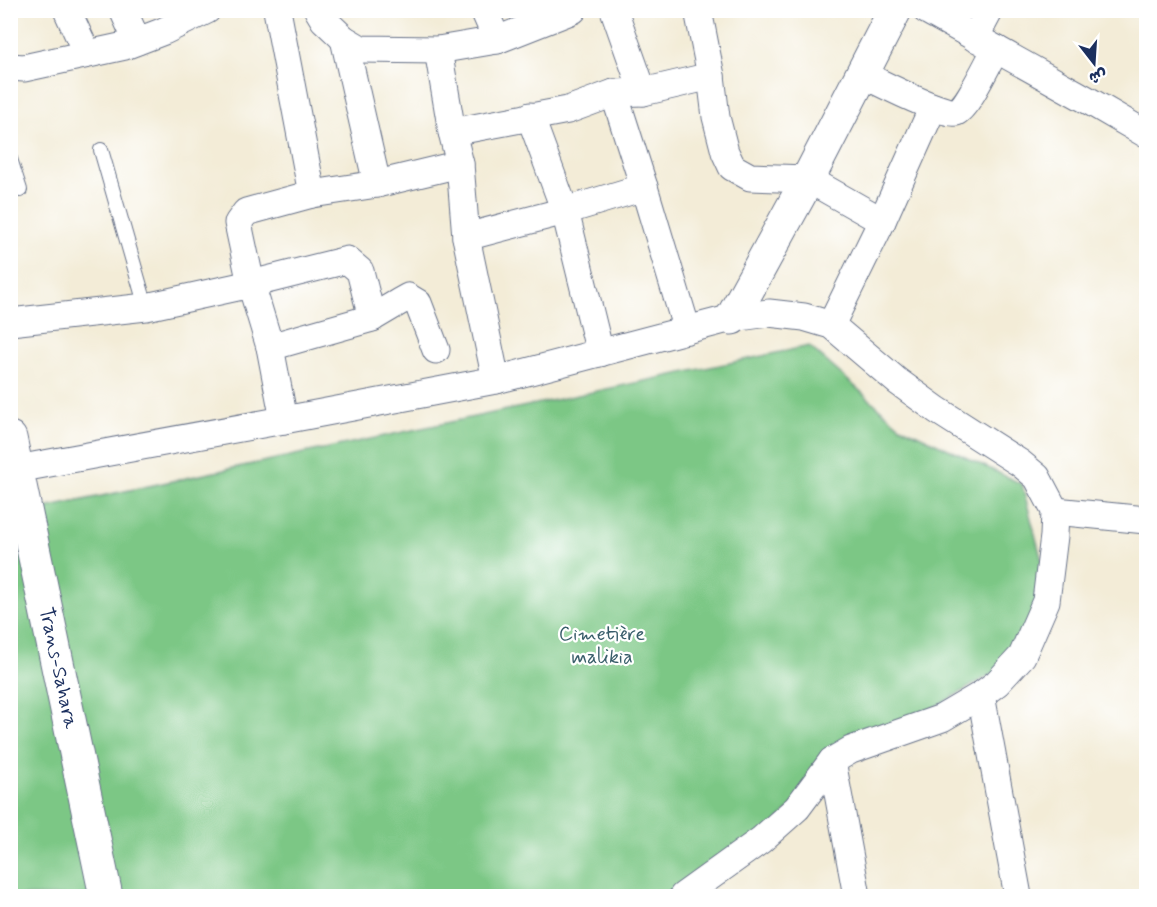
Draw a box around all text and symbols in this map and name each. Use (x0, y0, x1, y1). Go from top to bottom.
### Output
north arrow (1064, 33, 1124, 93)
text: ش (1086, 63, 1109, 89)
street label: Trans-Sahara (32, 605, 84, 732)
park label: Cimetière malikia (559, 621, 645, 671)

